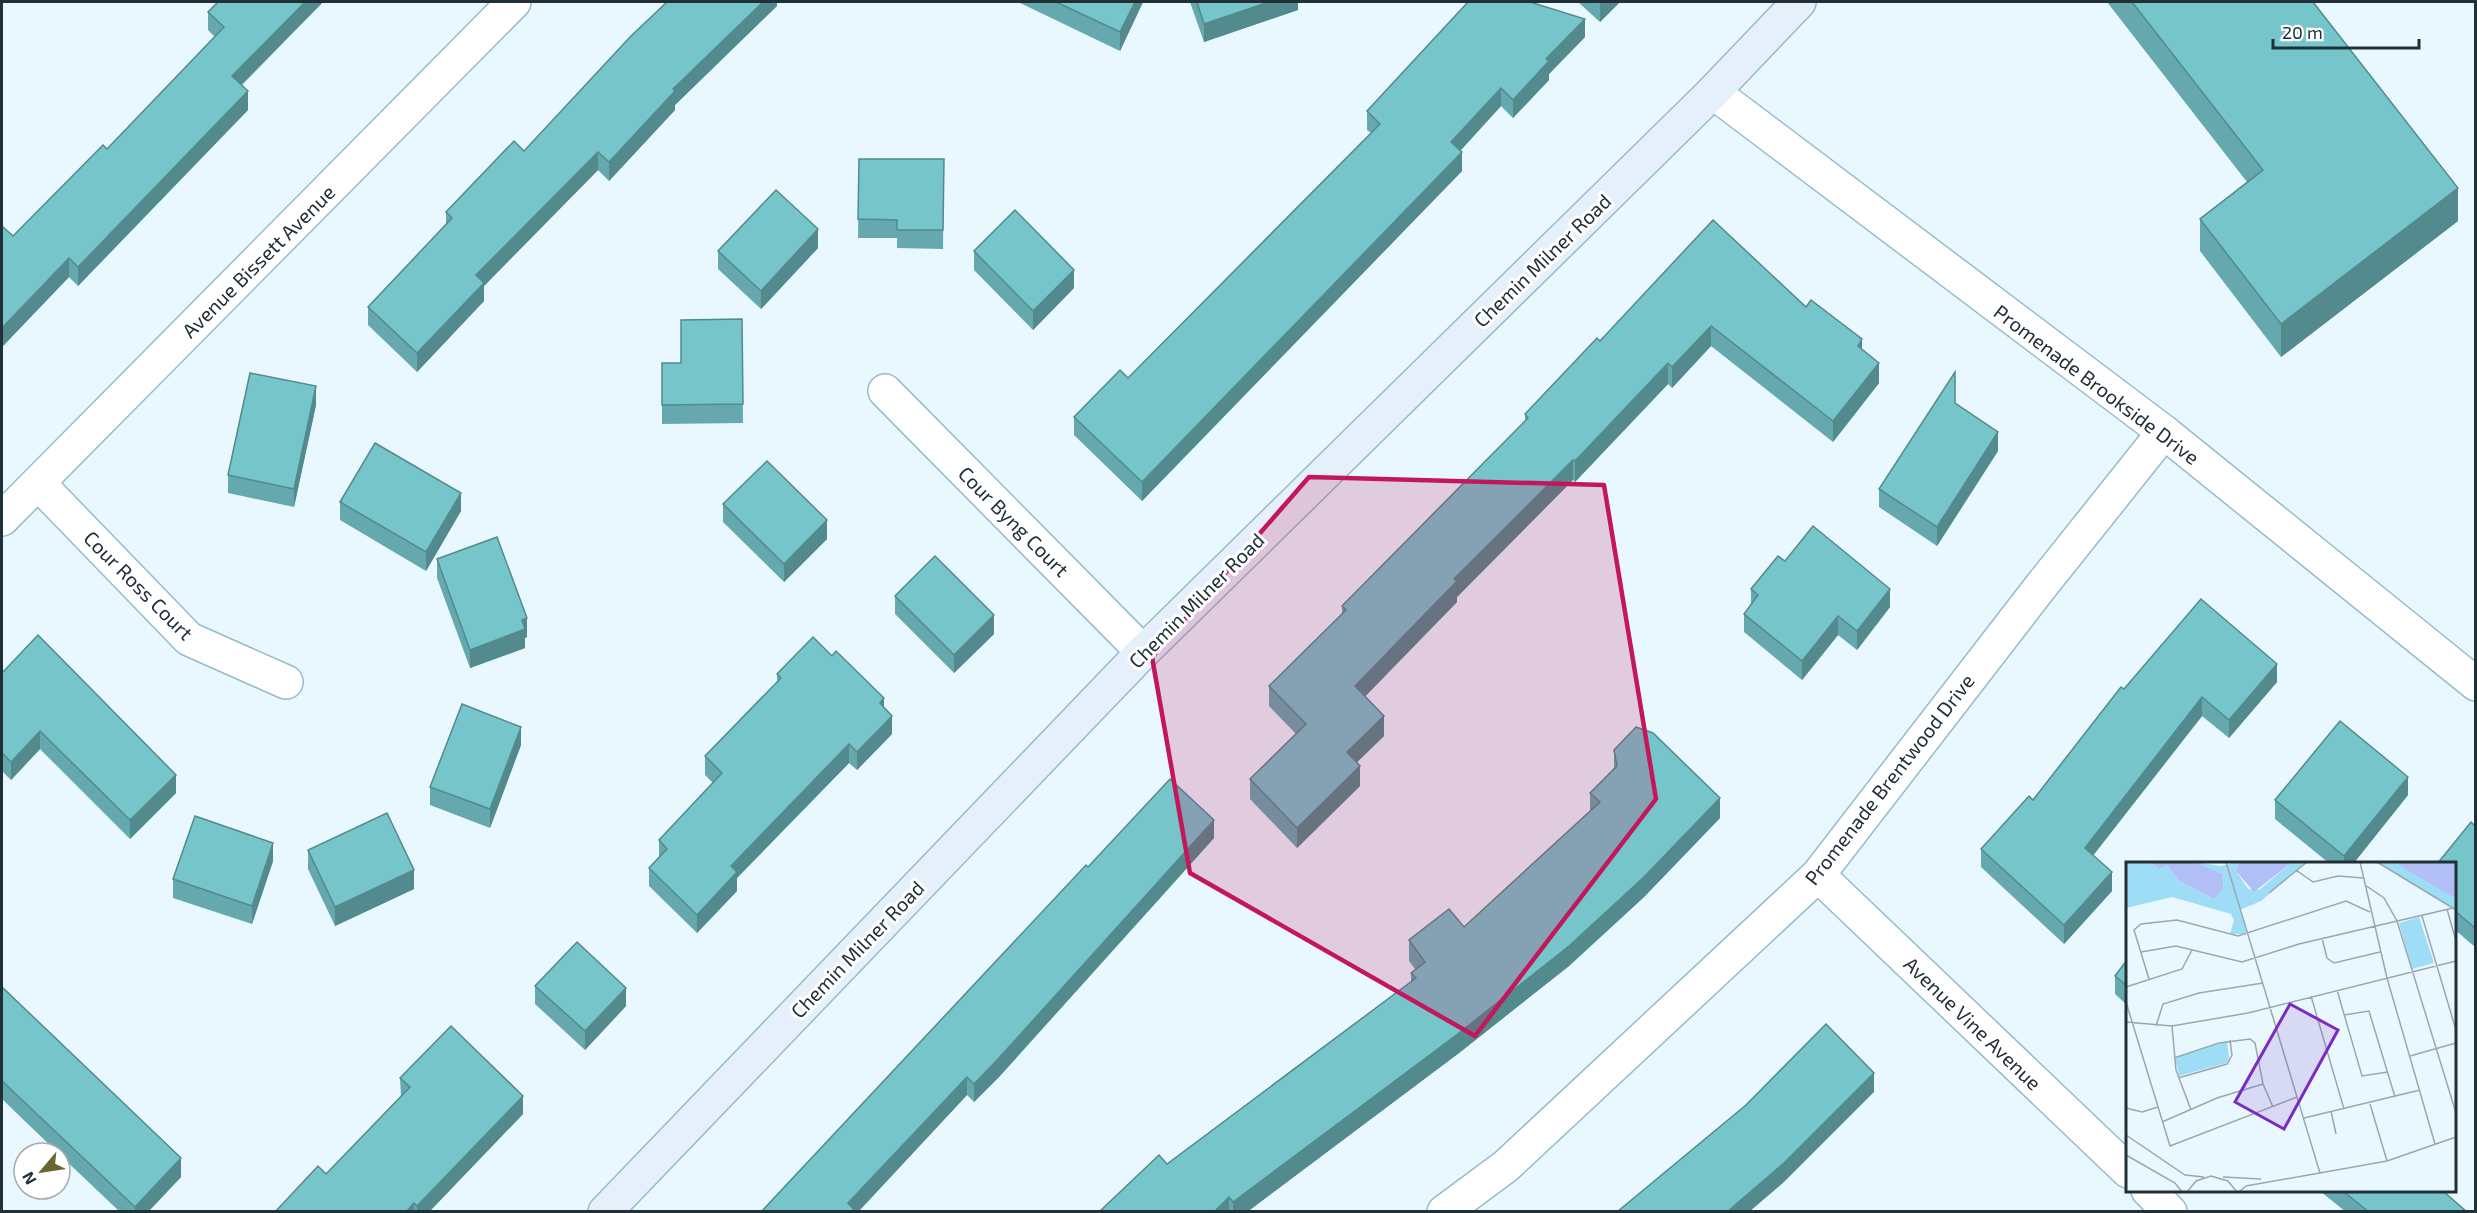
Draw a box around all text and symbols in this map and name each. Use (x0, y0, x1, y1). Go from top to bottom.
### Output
scale bar (2273, 12, 2418, 50)
text: 20 m (2282, 21, 2323, 43)
street label: Avenue Bissett Avenue (177, 180, 339, 342)
street label: Chemin Milner Road (1468, 188, 1616, 332)
street label: Promenade Brookside Drive (1990, 299, 2204, 469)
street label: Cour Byng Court (954, 461, 1074, 581)
street label: Cour Ross Court (79, 525, 199, 645)
street label: Chemin Milner Road (1123, 527, 1269, 673)
street label: Promenade Brentwood Drive (1799, 669, 1979, 889)
inset map (2126, 862, 2456, 1192)
street label: Chemin Milner Road (785, 875, 929, 1023)
street label: Avenue Vine Avenue (1899, 951, 2047, 1095)
north arrow (12, 1141, 72, 1201)
text: N (17, 1169, 40, 1188)

